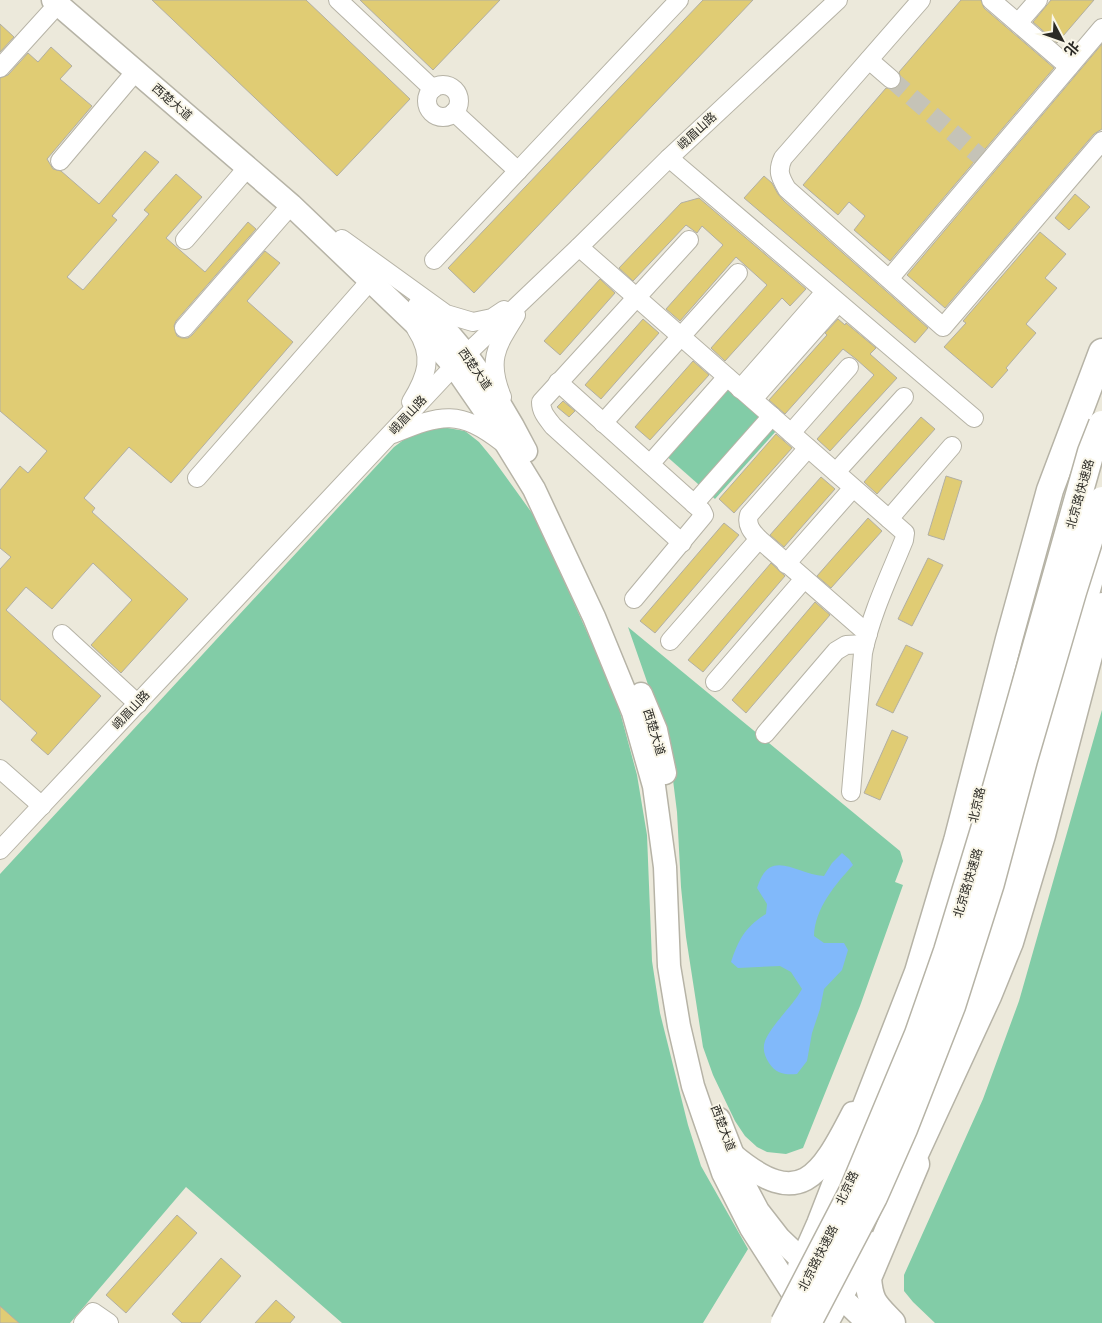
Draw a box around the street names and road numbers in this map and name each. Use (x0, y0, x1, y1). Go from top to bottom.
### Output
street label: 西楚大道 (149, 81, 195, 123)
street label: 峨眉山路 (675, 110, 719, 152)
street label: 西楚大道 (455, 345, 495, 393)
street label: 峨眉山路 (387, 393, 429, 437)
street label: 北京路快速路 (1063, 457, 1097, 531)
street label: 峨眉山路 (110, 688, 152, 732)
street label: 西楚大道 (640, 707, 668, 757)
street label: 北京路 (966, 786, 988, 824)
street label: 北京路快速路 (951, 847, 985, 919)
street label: 西楚大道 (708, 1103, 738, 1153)
street label: 北京路 (833, 1169, 861, 1207)
street label: 北京路快速路 (795, 1223, 841, 1293)

